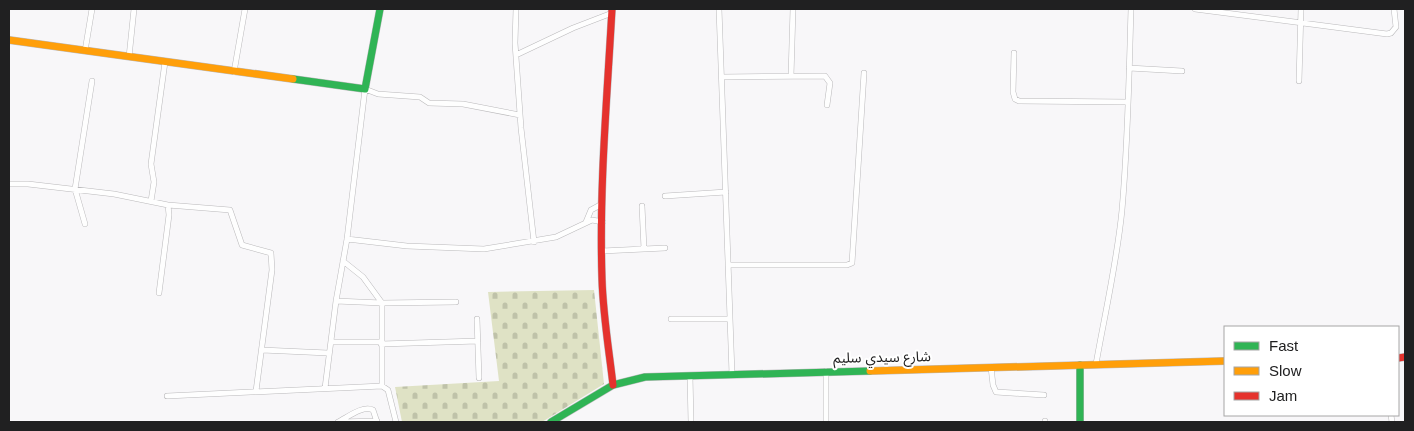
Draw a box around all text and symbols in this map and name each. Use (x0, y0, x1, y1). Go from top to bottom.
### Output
legend (1224, 326, 1399, 416)
text: Fast (1269, 337, 1299, 354)
street label: شارع سيدي سليم (833, 348, 931, 369)
text: Slow (1269, 362, 1302, 379)
text: Jam (1269, 387, 1297, 404)

